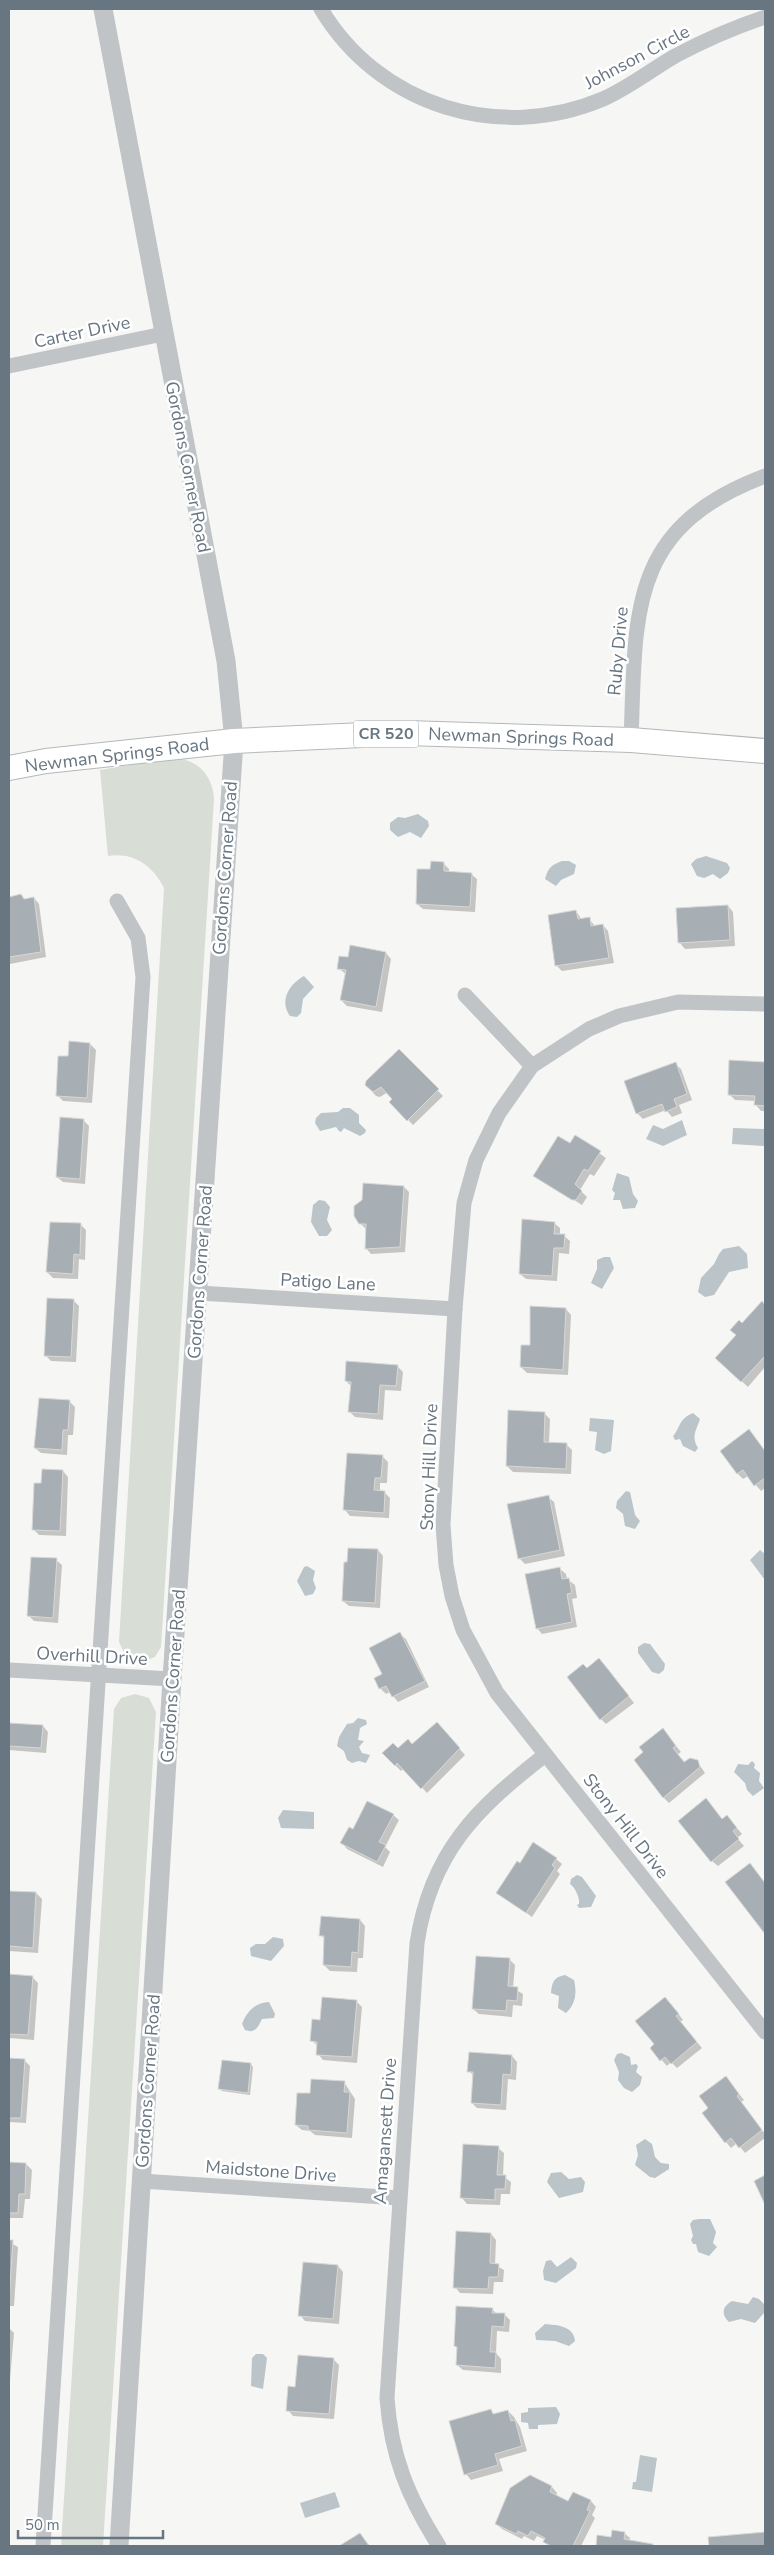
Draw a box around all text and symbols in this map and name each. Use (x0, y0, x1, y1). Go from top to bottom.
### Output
street label: Johnson Circle (579, 19, 694, 95)
street label: Carter Drive (32, 310, 132, 354)
street label: Gordons Corner Road (160, 379, 216, 555)
street label: Ruby Drive (602, 606, 634, 696)
road number: CR 520 (354, 721, 418, 748)
street label: Newman Springs Road (428, 722, 614, 752)
street label: Newman Springs Road (23, 732, 211, 778)
street label: Gordons Corner Road (207, 780, 243, 956)
street label: Gordons Corner Road (182, 1184, 218, 1360)
street label: Patigo Lane (280, 1268, 376, 1296)
street label: Stony Hill Drive (415, 1403, 443, 1531)
street label: Gordons Corner Road (155, 1588, 191, 1764)
street label: Overhill Drive (36, 1641, 148, 1671)
street label: Stony Hill Drive (577, 1769, 675, 1883)
street label: Gordons Corner Road (130, 1993, 166, 2169)
street label: Amagansett Drive (368, 2057, 402, 2205)
street label: Maidstone Drive (205, 2154, 337, 2188)
scale bar (18, 2508, 162, 2540)
text: 50 m (25, 2515, 60, 2535)

